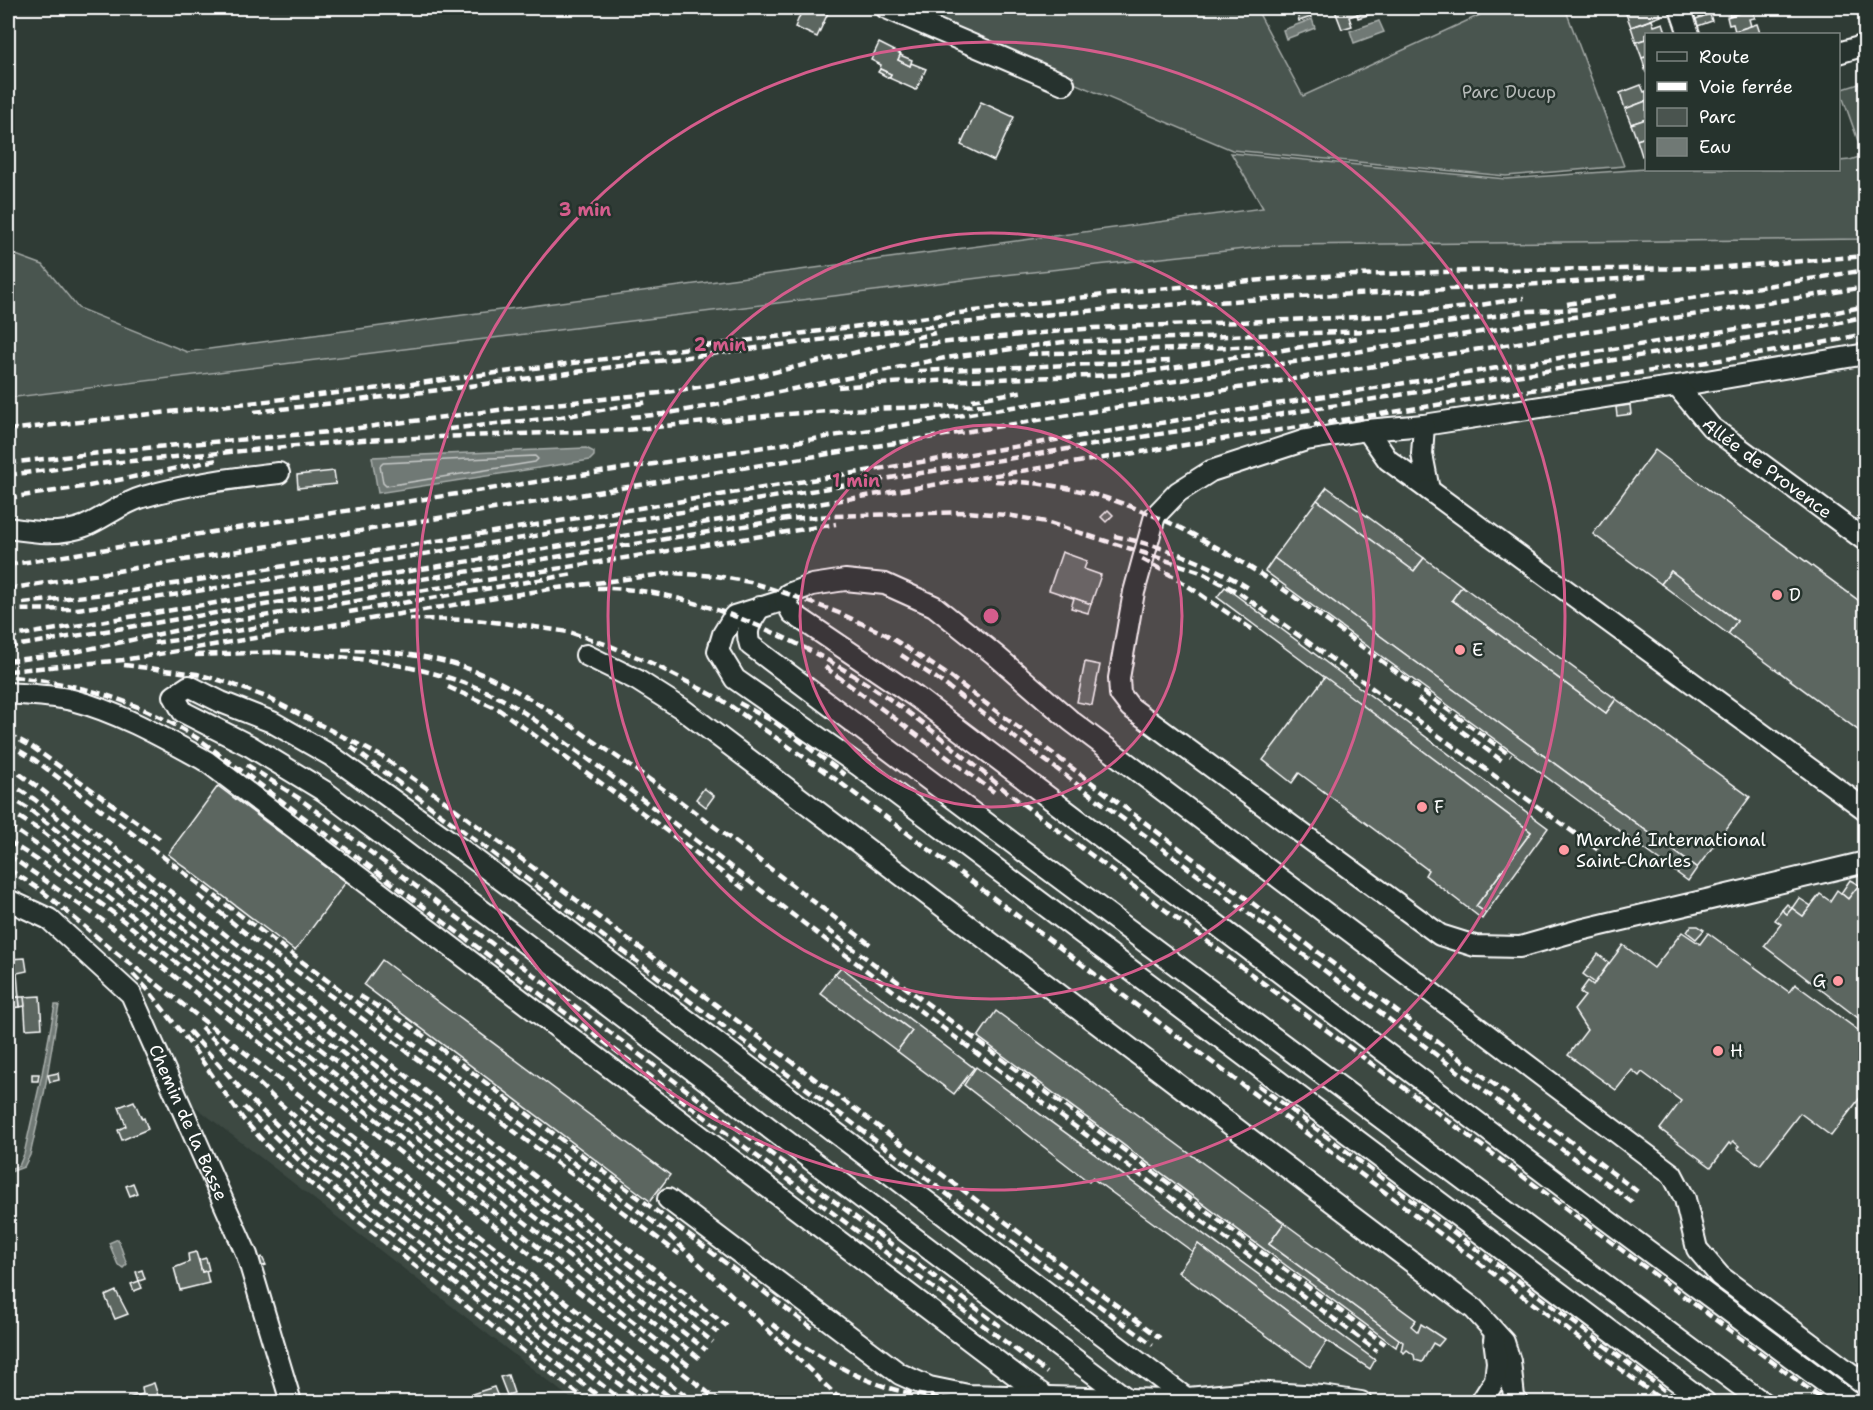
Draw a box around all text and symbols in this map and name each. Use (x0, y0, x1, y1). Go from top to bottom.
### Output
legend (1645, 33, 1840, 171)
text: Route (1699, 45, 1750, 69)
text: Voie ferrée (1699, 75, 1793, 99)
park label: Parc Ducup (1462, 80, 1556, 104)
text: Parc (1699, 105, 1736, 129)
text: Eau (1699, 135, 1731, 159)
text: 3 min (559, 198, 611, 222)
text: 2 min (694, 333, 746, 357)
street label: Allée de Provence (1697, 413, 1837, 524)
text: 1 min (832, 469, 880, 493)
place label: D (1789, 583, 1801, 607)
marker: D (1770, 588, 1784, 602)
centre of rings (981, 606, 1001, 626)
place label: E (1472, 638, 1483, 662)
marker: E (1453, 643, 1467, 657)
place label: F (1434, 795, 1444, 819)
marker: F (1415, 800, 1429, 814)
place label: Marché International Saint-Charles (1576, 828, 1766, 873)
marker: Marché International Saint-Charles (1557, 843, 1571, 857)
place label: G (1812, 969, 1826, 993)
marker: G (1831, 974, 1845, 988)
place label: H (1730, 1039, 1743, 1063)
street label: Chemin de la Basse (143, 1041, 233, 1204)
marker: H (1711, 1044, 1725, 1058)

